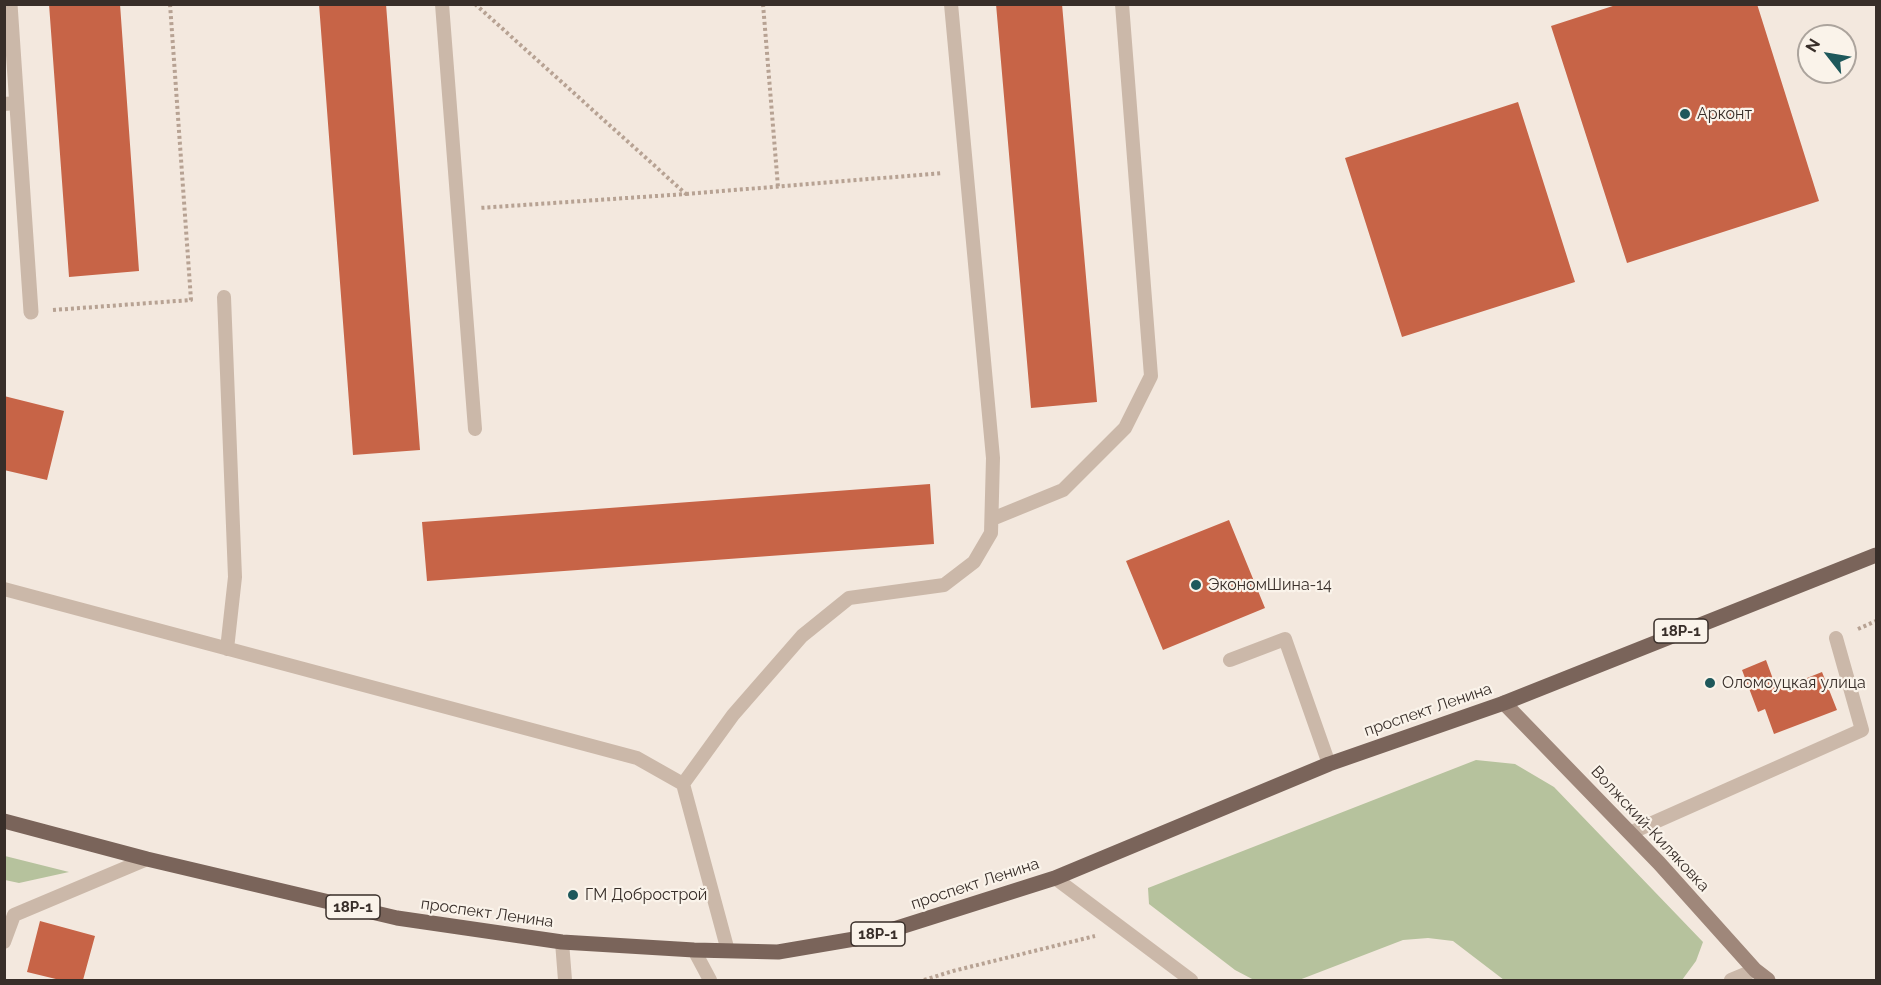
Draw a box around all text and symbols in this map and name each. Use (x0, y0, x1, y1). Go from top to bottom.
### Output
north arrow (1797, 24, 1857, 84)
text: N (1802, 35, 1824, 56)
place label: Арконт (1697, 104, 1752, 124)
marker: Арконт (1678, 107, 1692, 121)
place label: ЭкономШина-14 (1208, 575, 1332, 595)
marker: ЭкономШина-14 (1189, 578, 1203, 592)
road number: 18Р-1 (1654, 619, 1708, 643)
place label: Оломоуцкая улица (1722, 673, 1866, 693)
marker: Оломоуцкая улица (1703, 676, 1717, 690)
street label: проспект Ленина (1362, 679, 1494, 741)
street label: Волжский-Киляковка (1587, 762, 1713, 896)
street label: проспект Ленина (908, 854, 1042, 914)
place label: ГМ Добрострой (585, 885, 707, 905)
marker: ГМ Добрострой (566, 888, 580, 902)
street label: проспект Ленина (419, 894, 555, 932)
road number: 18Р-1 (326, 895, 380, 919)
road number: 18Р-1 (851, 922, 905, 946)

